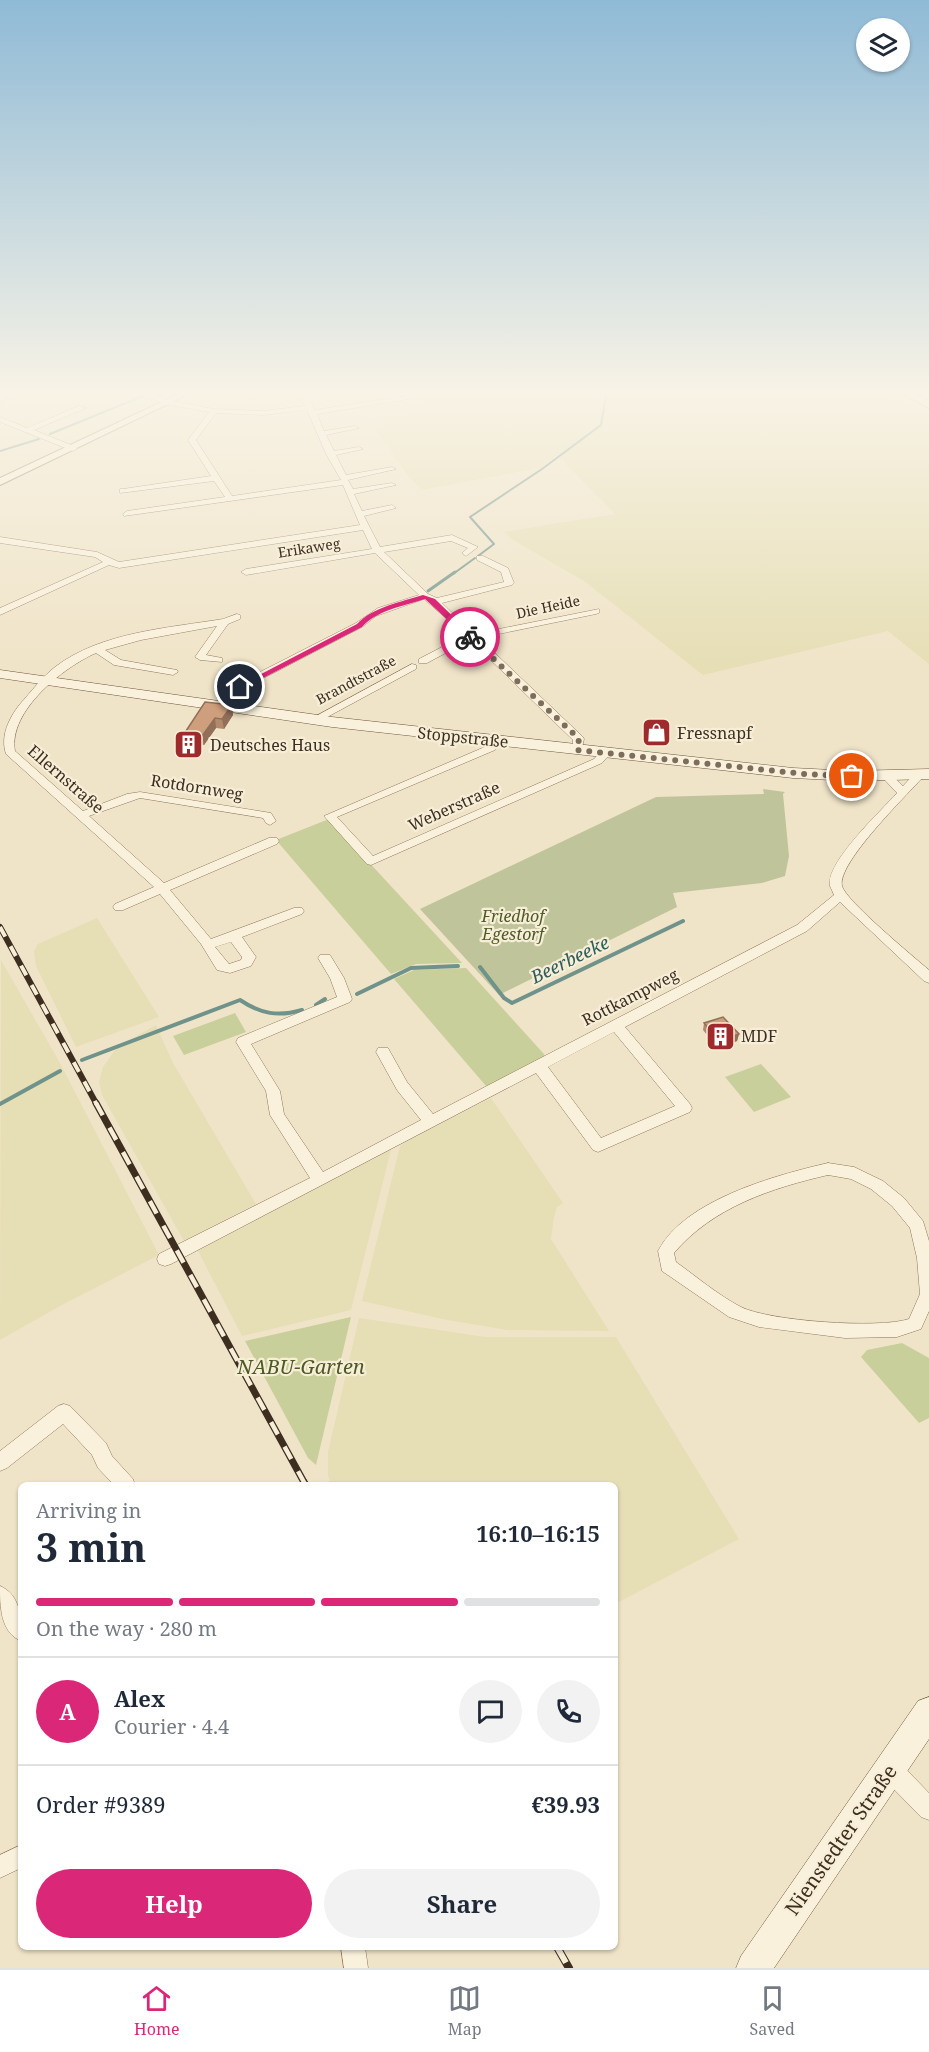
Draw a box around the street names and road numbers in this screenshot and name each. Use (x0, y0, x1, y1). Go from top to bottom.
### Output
street label: Erikaweg (276, 533, 342, 562)
street label: Die Heide (514, 590, 582, 623)
street label: Brandtstraße (312, 651, 399, 709)
street label: Stoppstraße (416, 721, 510, 753)
street label: Ellernstraße (23, 740, 109, 818)
street label: Rotdornweg (149, 769, 245, 805)
street label: Weberstraße (405, 776, 503, 836)
street label: Rottkampweg (578, 963, 682, 1031)
street label: Nienstedter Straße (778, 1759, 903, 1921)

